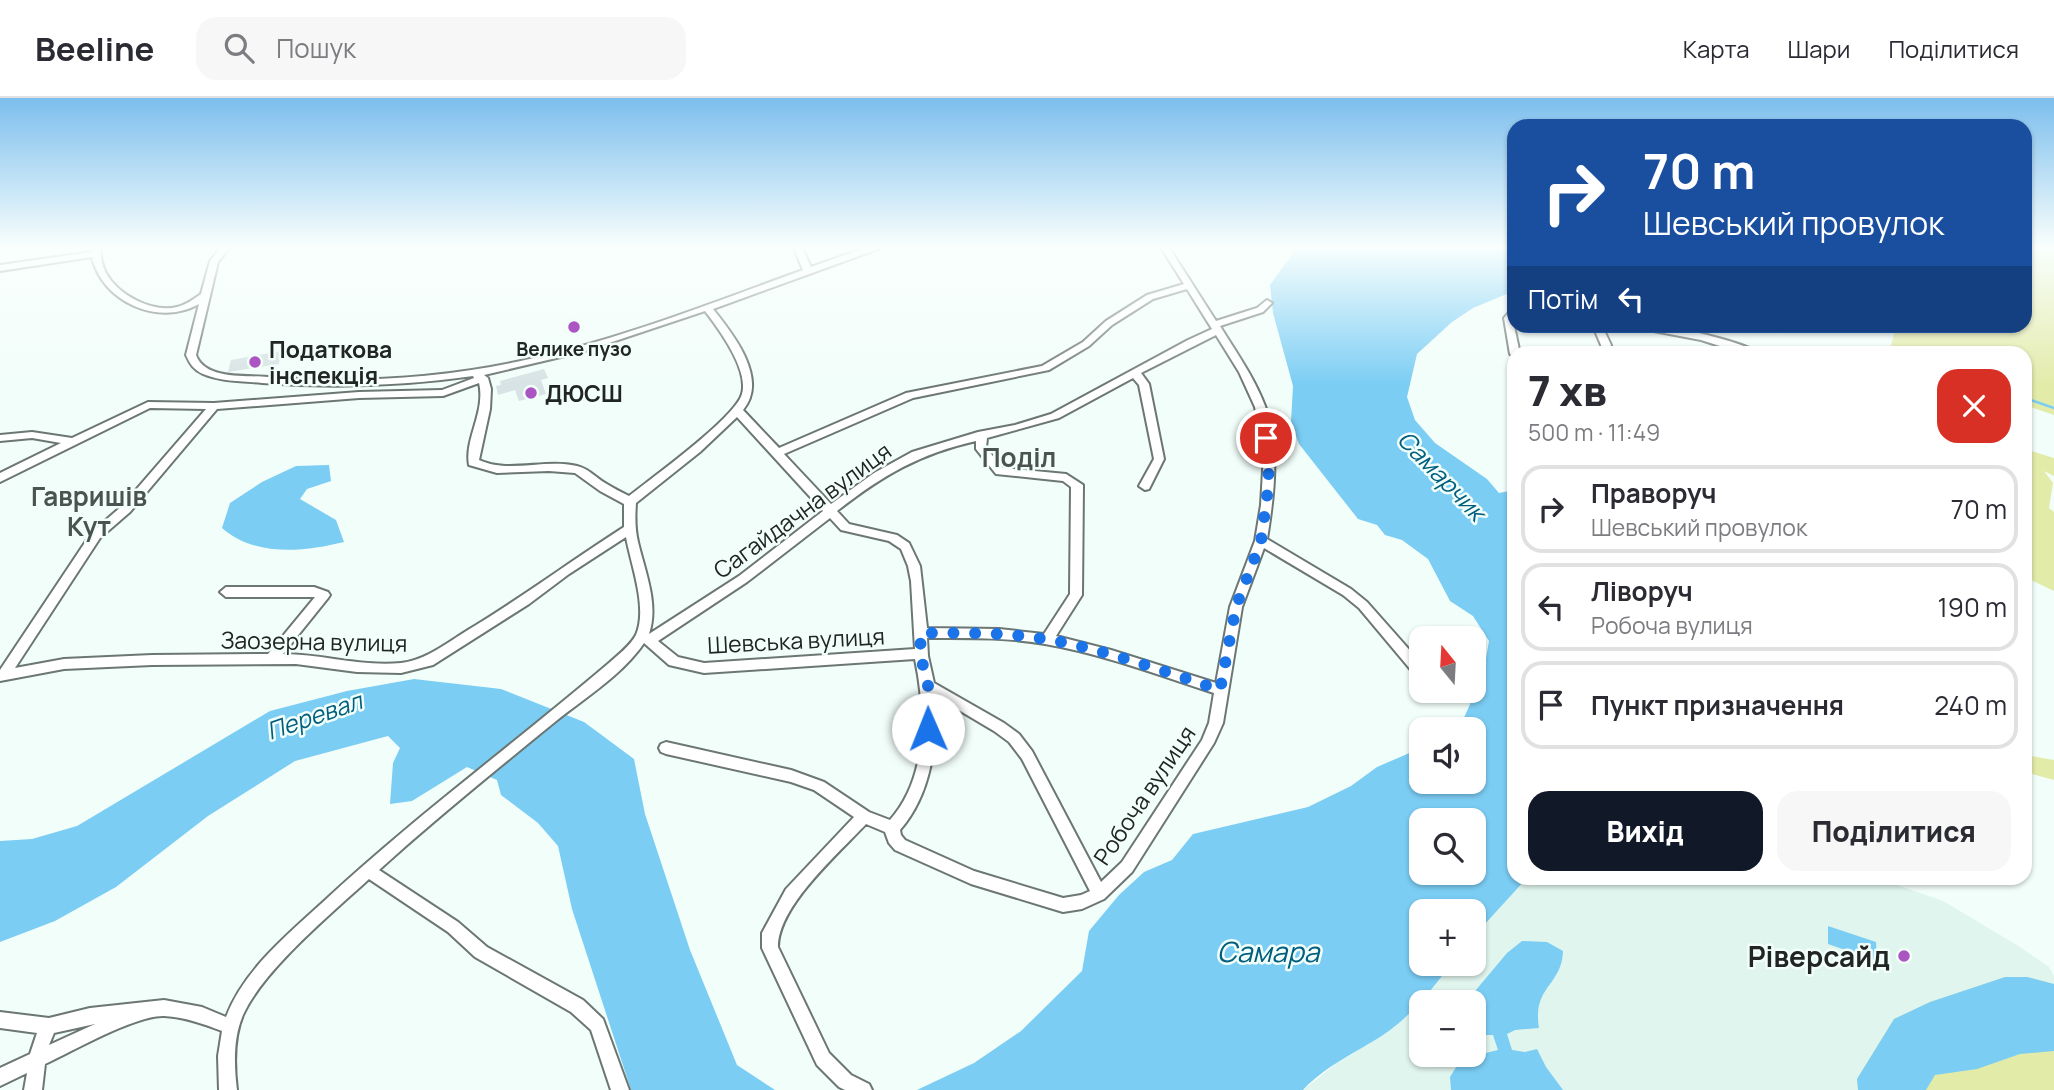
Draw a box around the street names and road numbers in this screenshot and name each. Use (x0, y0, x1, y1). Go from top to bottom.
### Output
street label: Сагайдачна вулиця (707, 435, 897, 585)
street label: Шевська вулиця (706, 619, 886, 661)
street label: Заозерна вулиця (220, 623, 408, 659)
street label: Робоча вулиця (1086, 719, 1202, 871)

